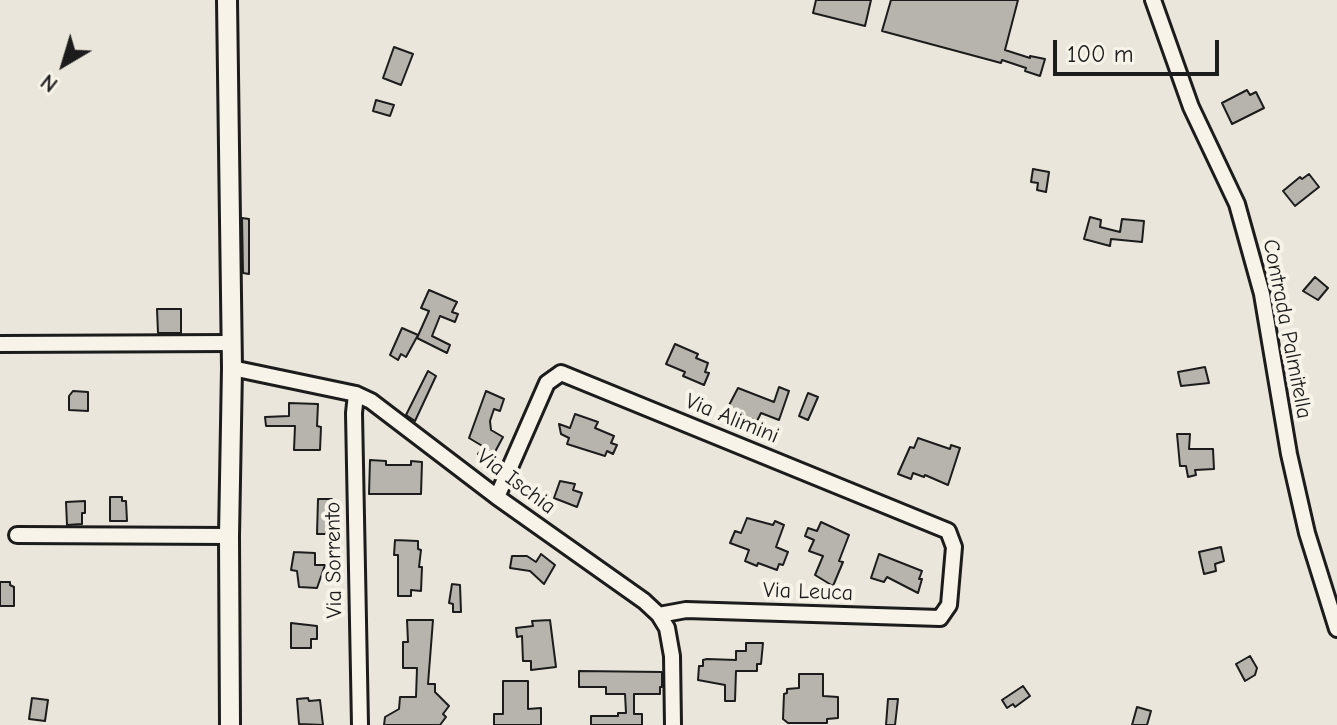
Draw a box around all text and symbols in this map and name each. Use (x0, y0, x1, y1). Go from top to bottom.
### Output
north arrow (24, 24, 104, 104)
scale bar (1057, 24, 1223, 74)
text: 100 m (1067, 40, 1134, 68)
text: N (36, 68, 63, 98)
street label: Contrada Palmitella (1257, 237, 1317, 421)
street label: Via Alimini (681, 388, 783, 450)
street label: Via Ischia (471, 444, 561, 520)
street label: Via Sorrento (320, 501, 348, 619)
street label: Via Leuca (762, 577, 854, 607)

